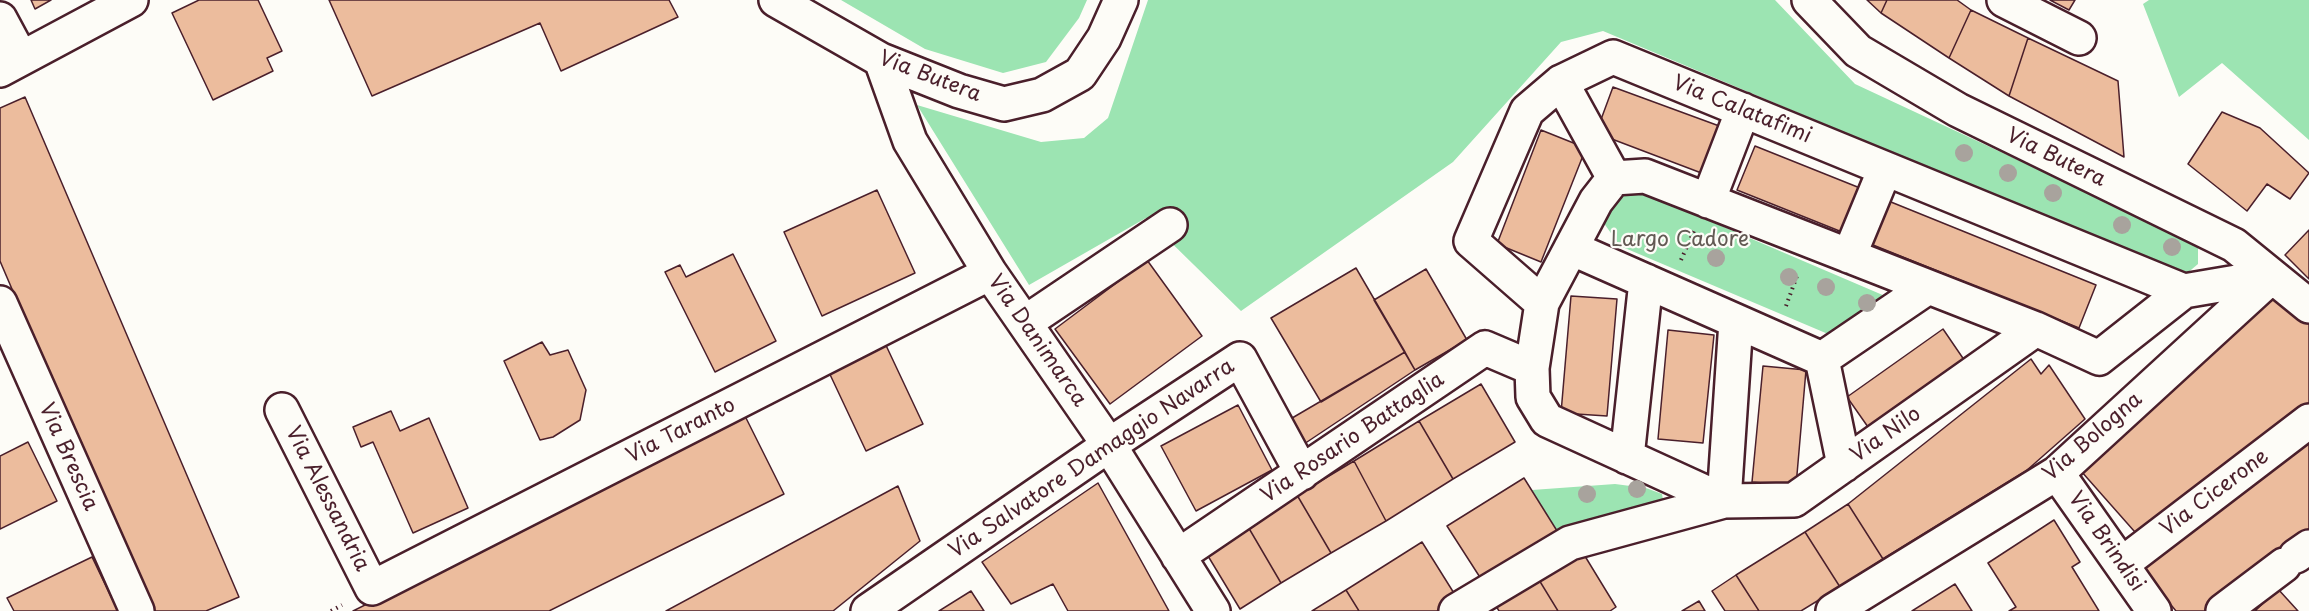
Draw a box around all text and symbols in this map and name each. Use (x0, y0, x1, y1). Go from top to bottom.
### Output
street label: Via Butera (875, 46, 985, 108)
street label: Via Calatafimi (1669, 71, 1815, 149)
street label: Via Butera (2002, 123, 2110, 193)
park label: Largo Cadore (1611, 227, 1749, 253)
street label: Via Danimarca (982, 270, 1092, 412)
street label: Via Salvatore Damaggio Navarra (945, 354, 1239, 564)
street label: Via Rosario Battaglia (1257, 367, 1449, 509)
street label: Via Bologna (2039, 387, 2147, 487)
street label: Via Taranto (622, 393, 740, 469)
street label: Via Brescia (33, 399, 103, 515)
street label: Via Nilo (1846, 402, 1926, 468)
street label: Via Alessandria (280, 422, 374, 576)
street label: Via Cicerone (2156, 444, 2274, 542)
street label: Via Brindisi (2062, 487, 2150, 597)

